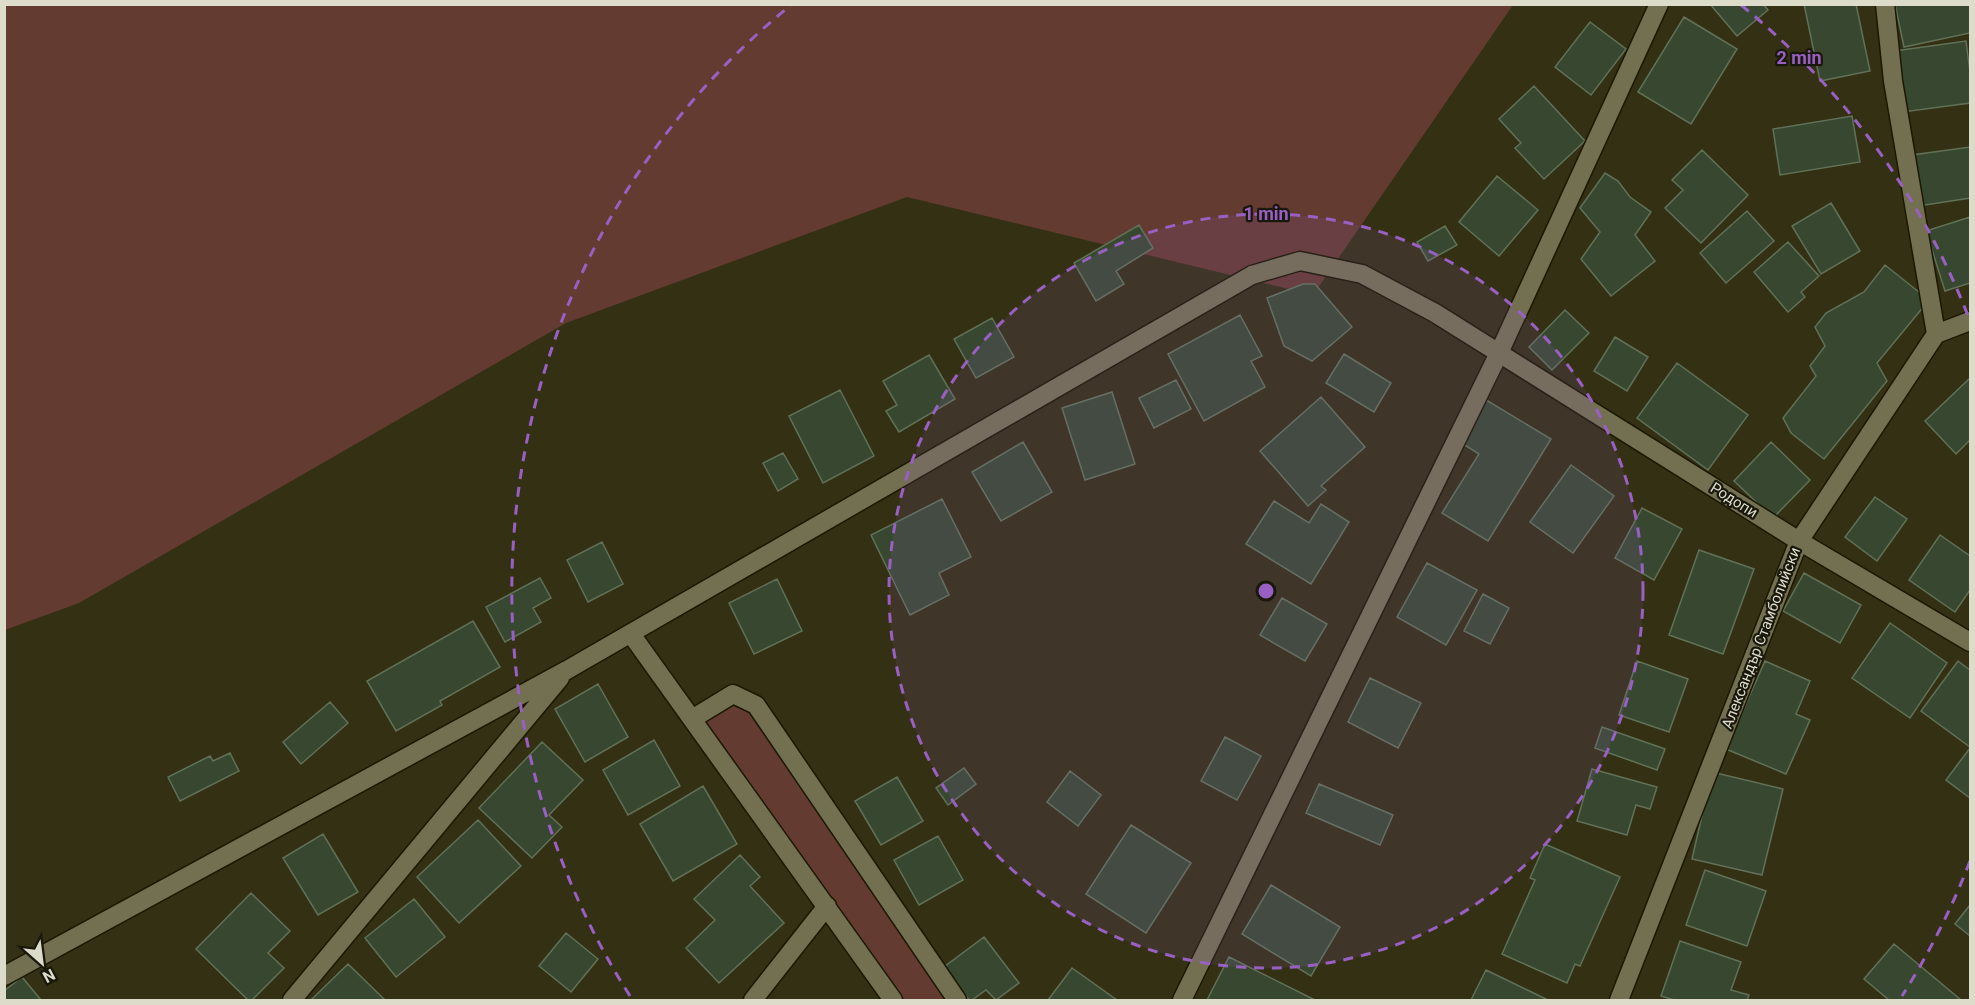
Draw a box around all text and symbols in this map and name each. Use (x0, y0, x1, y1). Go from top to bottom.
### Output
text: 2 min (1776, 47, 1822, 68)
text: 1 min (1243, 203, 1289, 224)
street label: Родопи (1707, 479, 1761, 521)
street label: Александър Стамболийски (1718, 545, 1804, 731)
centre of rings (1256, 581, 1276, 601)
north arrow (12, 933, 72, 993)
text: N (39, 965, 58, 987)

